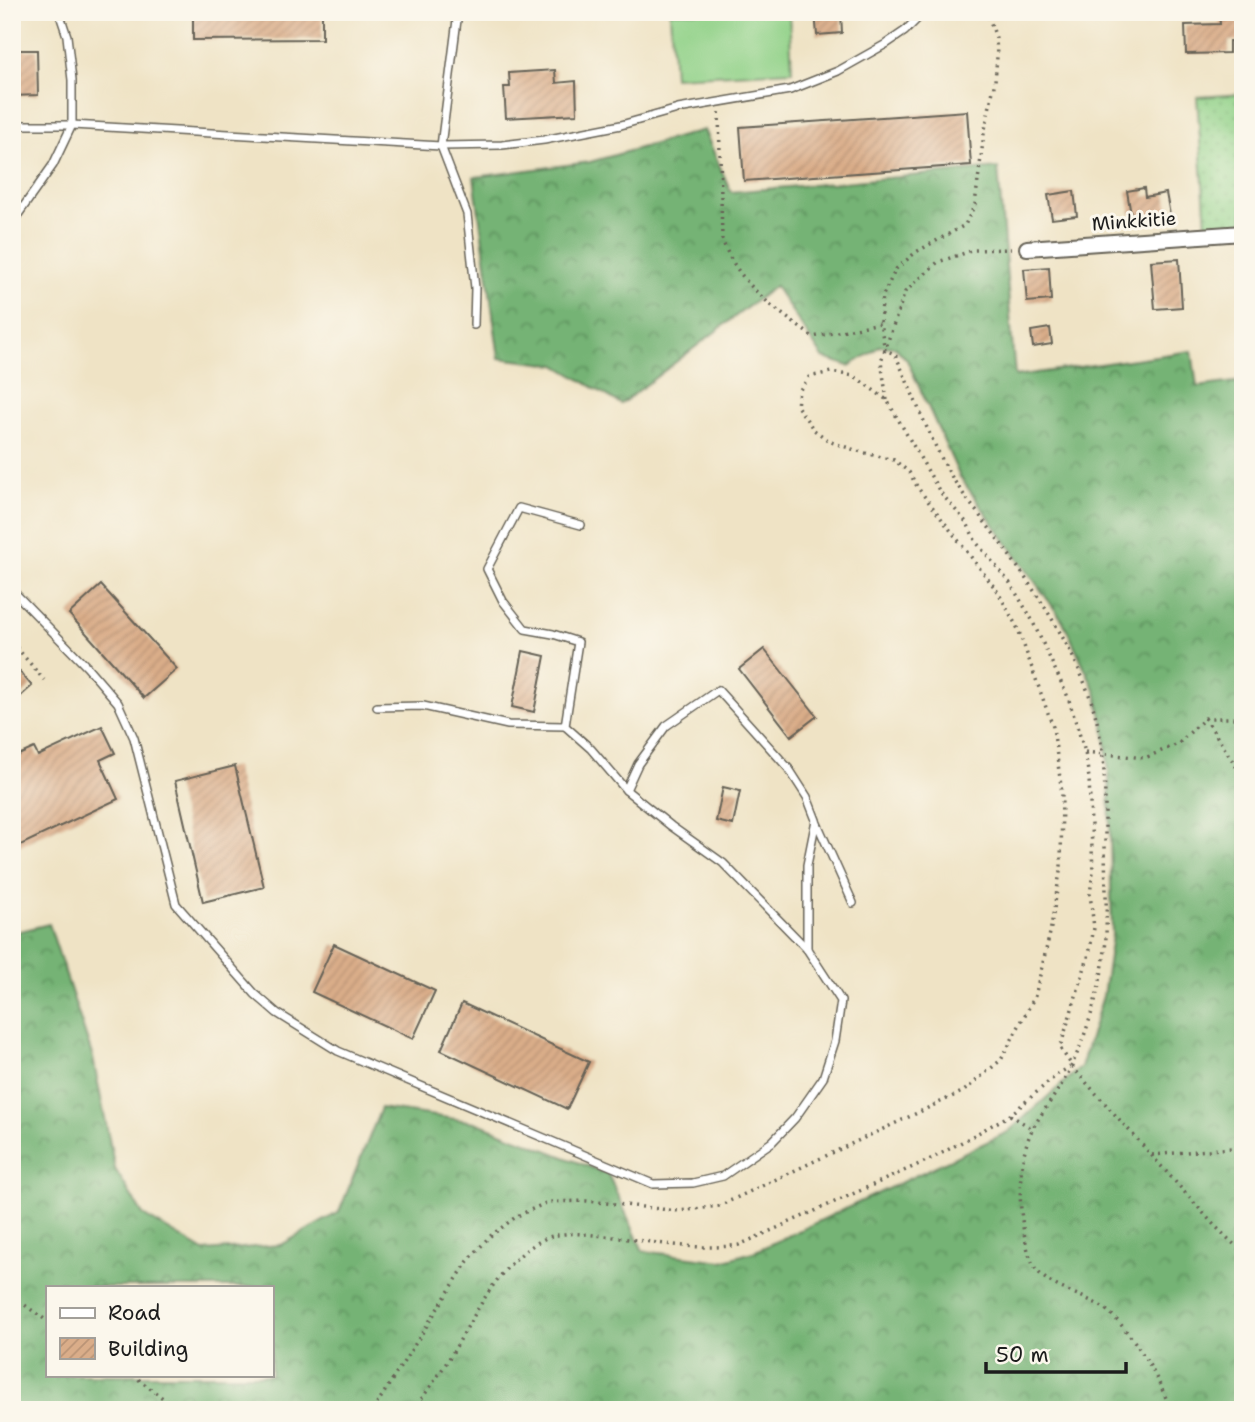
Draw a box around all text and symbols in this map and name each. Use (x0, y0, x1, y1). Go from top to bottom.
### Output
street label: Minkkitie (1091, 206, 1177, 236)
legend (46, 1286, 273, 1376)
text: Road (108, 1299, 161, 1327)
scale bar (986, 1331, 1126, 1375)
text: Building (108, 1335, 188, 1363)
text: 50 m (996, 1341, 1049, 1369)

